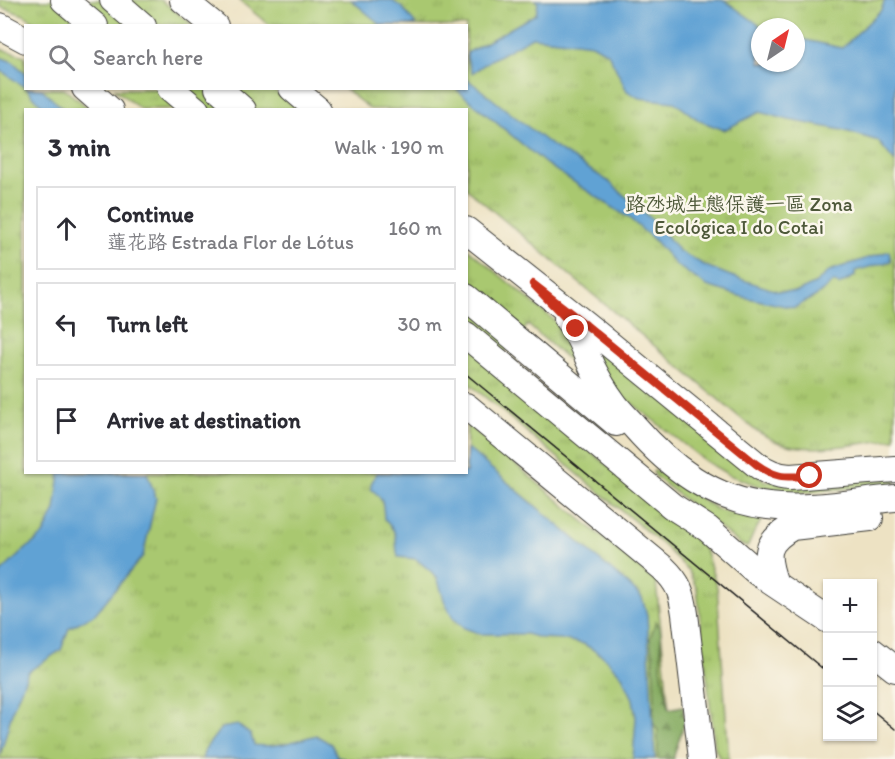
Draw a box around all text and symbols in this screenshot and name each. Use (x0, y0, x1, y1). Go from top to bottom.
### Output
north arrow (751, 18, 805, 72)
search box (24, 24, 468, 90)
icon: search (45, 41, 78, 74)
text: Search here (93, 44, 203, 71)
text: 3 min (48, 131, 110, 163)
text: Walk · 190 m (334, 135, 444, 159)
park label: 路氹城生態保護一區 Zona Ecológica I do Cotai (625, 192, 853, 239)
text: Continue (107, 201, 194, 228)
icon: ahead (50, 212, 83, 245)
text: 160 m (389, 216, 442, 240)
text: 蓮花路 Estrada Flor de Lótus (107, 230, 354, 254)
icon: left (50, 308, 83, 341)
text: Turn left (107, 311, 188, 338)
text: 30 m (397, 312, 442, 336)
route end (562, 315, 588, 341)
icon: arrive (50, 404, 83, 437)
text: Arrive at destination (107, 407, 301, 434)
route start (796, 462, 822, 488)
map controls (823, 579, 877, 741)
button: + (823, 579, 877, 633)
button: − (823, 633, 877, 687)
button: layers (823, 687, 877, 741)

